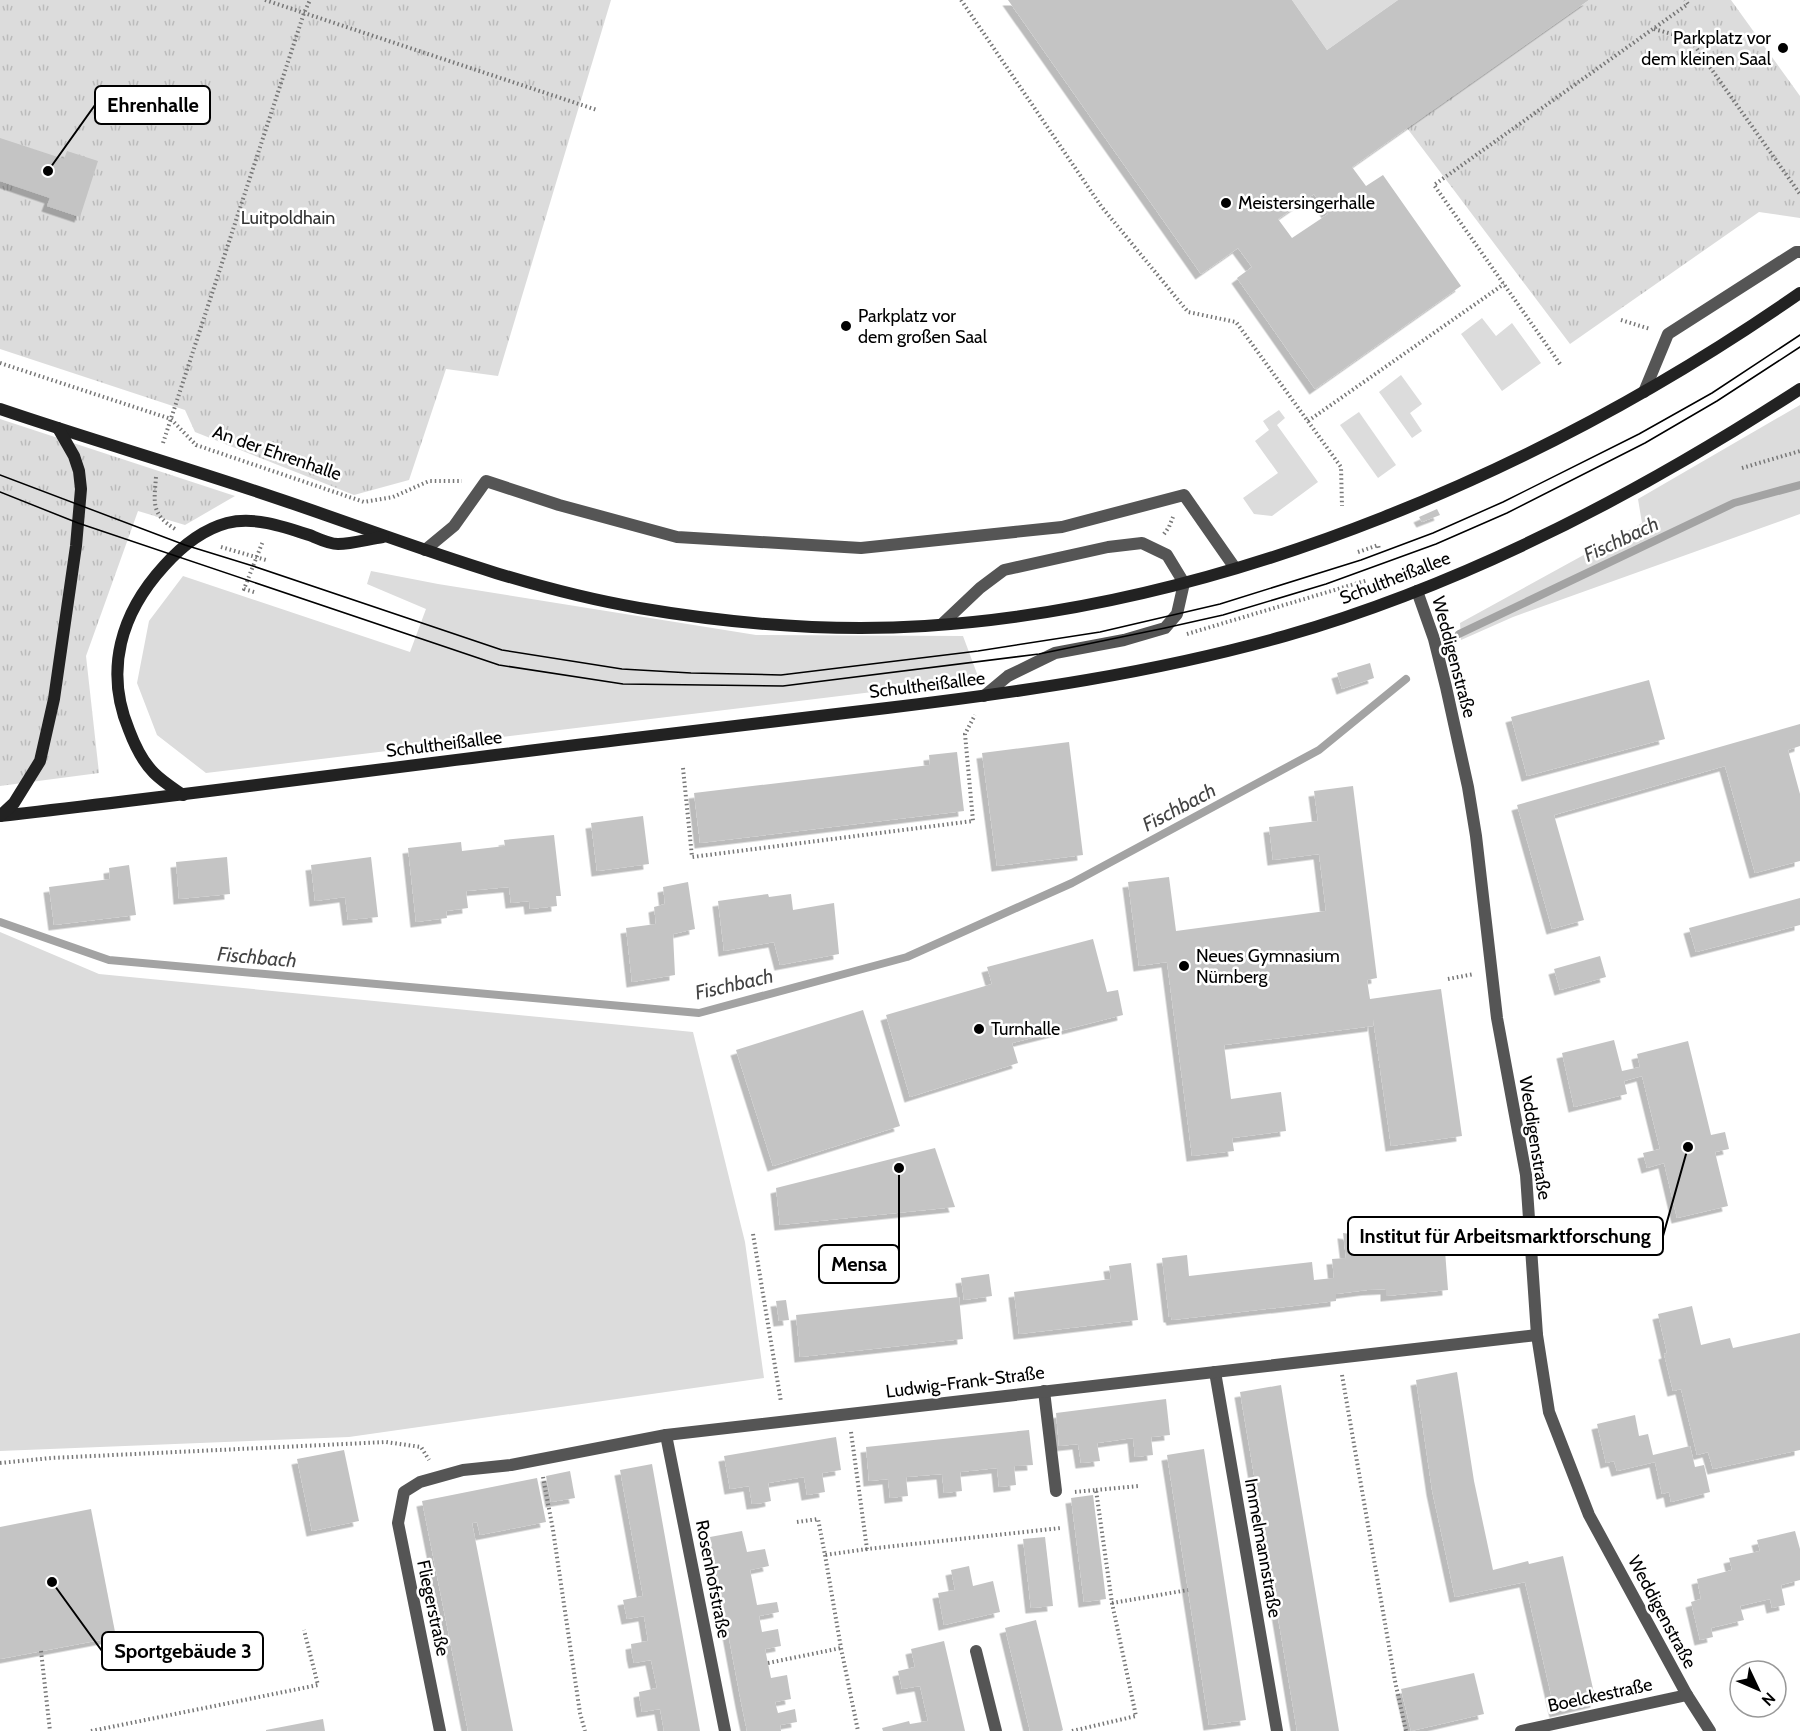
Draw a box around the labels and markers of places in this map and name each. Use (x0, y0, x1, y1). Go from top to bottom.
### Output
place label: Parkplatz vor dem kleinen Saal (1641, 27, 1772, 70)
marker: Parkplatz vor dem kleinen Saal (1776, 41, 1790, 55)
callout: Ehrenhalle (95, 86, 210, 124)
place label: Meistersingerhalle (1238, 192, 1375, 214)
marker: Meistersingerhalle (1219, 196, 1233, 210)
place label: Parkplatz vor dem großen Saal (858, 305, 988, 348)
marker: Parkplatz vor dem großen Saal (839, 319, 853, 333)
place label: Neues Gymnasium Nürnberg (1196, 945, 1340, 988)
marker: Neues Gymnasium Nürnberg (1177, 959, 1191, 973)
place label: Turnhalle (991, 1018, 1060, 1040)
marker: Turnhalle (972, 1022, 986, 1036)
callout: Institut für Arbeitsmarktforschung (1348, 1217, 1663, 1255)
callout: Mensa (819, 1245, 899, 1283)
callout: Sportgebäude 3 (102, 1632, 263, 1670)

